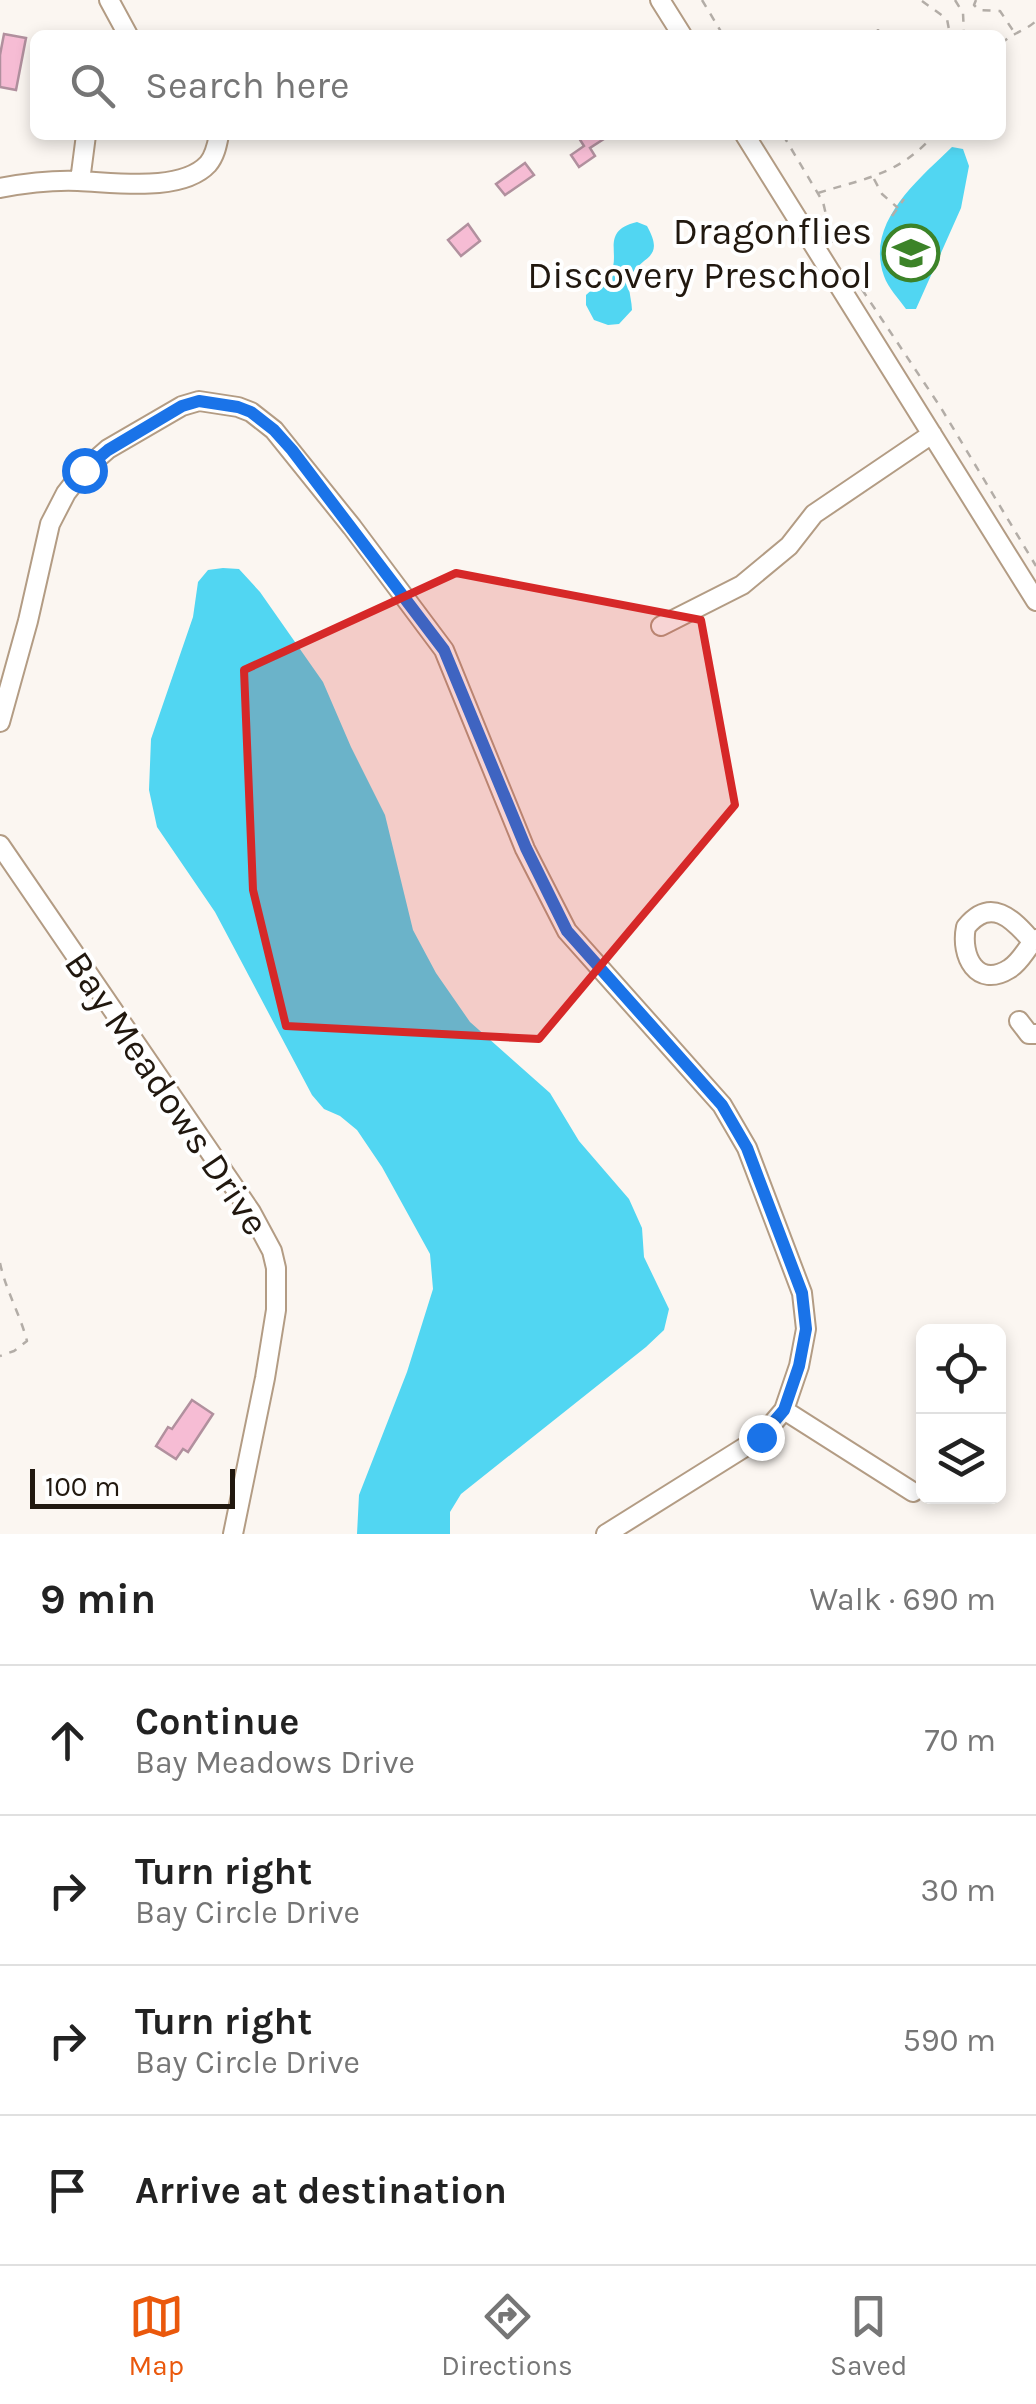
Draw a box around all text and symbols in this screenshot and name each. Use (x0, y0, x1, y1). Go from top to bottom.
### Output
search box (30, 30, 1006, 140)
icon: search (65, 58, 120, 113)
text: Search here (145, 63, 349, 108)
place label: Dragonflies Discovery Preschool (527, 209, 872, 298)
school or university icon: Dragonflies Discovery Preschool (881, 223, 941, 283)
route start (62, 448, 108, 494)
street label: Bay Meadows Drive (55, 943, 278, 1244)
map controls (916, 1324, 1006, 1504)
button: locate (916, 1324, 1006, 1414)
button: layers (916, 1414, 1006, 1504)
route end (739, 1415, 785, 1461)
scale bar (30, 1464, 235, 1508)
text: 100 m (45, 1470, 120, 1503)
text: 9 min (40, 1574, 156, 1624)
text: Walk · 690 m (809, 1581, 996, 1618)
text: Continue (135, 1699, 299, 1744)
icon: ahead (40, 1713, 95, 1768)
text: 70 m (924, 1722, 996, 1759)
text: Bay Meadows Drive (135, 1744, 415, 1781)
text: Turn right (135, 1849, 312, 1894)
icon: right (40, 1863, 95, 1918)
text: 30 m (921, 1872, 996, 1909)
text: Bay Circle Drive (135, 1894, 360, 1931)
text: Turn right (135, 1999, 312, 2044)
icon: right (40, 2013, 95, 2068)
text: 590 m (903, 2022, 996, 2059)
text: Bay Circle Drive (135, 2044, 360, 2081)
icon: arrive (40, 2163, 95, 2218)
text: Arrive at destination (135, 2168, 507, 2213)
tab: Map (129, 2289, 184, 2382)
tab: Directions (441, 2289, 573, 2382)
tab: Saved (830, 2289, 907, 2382)

